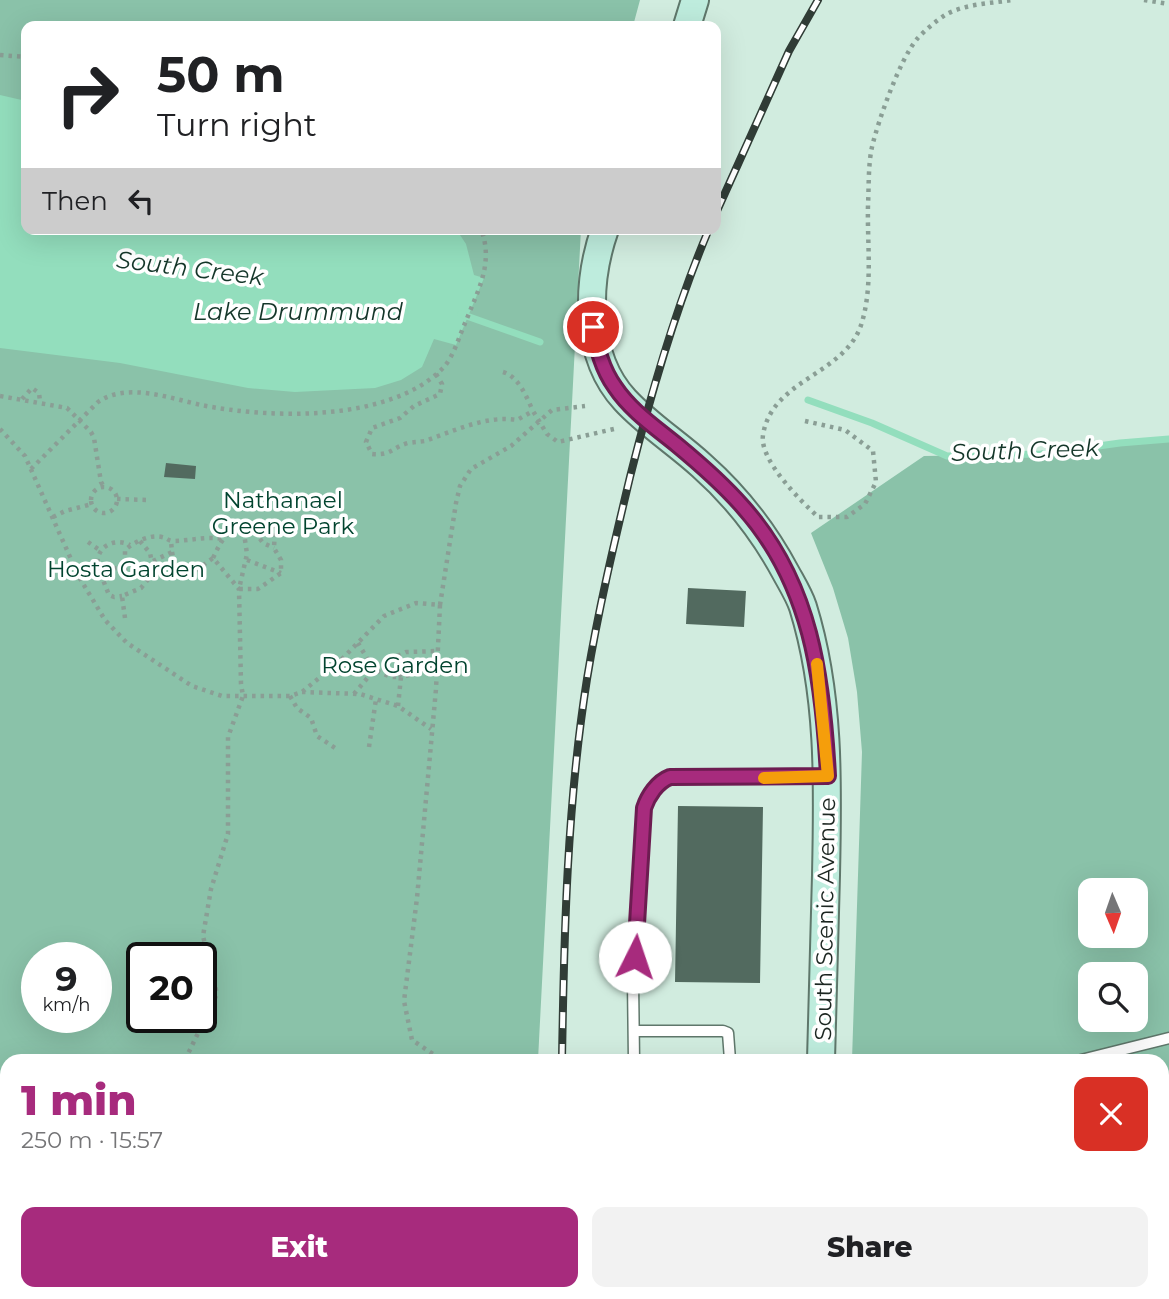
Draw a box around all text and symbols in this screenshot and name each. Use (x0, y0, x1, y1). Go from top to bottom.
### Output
text: 50 m (157, 45, 285, 104)
icon: right (42, 49, 133, 140)
text: Turn right (157, 105, 317, 144)
icon: left (122, 182, 160, 220)
text: Then (42, 185, 108, 217)
water label: South Creek (115, 245, 267, 292)
water label: Lake Drummund (193, 297, 404, 326)
pin (563, 297, 623, 357)
icon: arrive (574, 308, 612, 346)
water label: South Creek (951, 433, 1101, 467)
park label: Nathanael Greene Park (212, 486, 354, 540)
park label: Hosta Garden (47, 555, 205, 583)
park label: Rose Garden (321, 651, 469, 679)
street label: South Scenic Avenue (809, 797, 841, 1041)
north arrow (1078, 878, 1148, 948)
map controls (1078, 878, 1148, 1032)
position arrow (598, 920, 672, 994)
speed limit sign: 20 (126, 942, 217, 1033)
text: 9 (55, 957, 78, 1000)
button: search (1078, 962, 1148, 1032)
text: km/h (42, 994, 91, 1016)
text: 1 min (21, 1074, 137, 1126)
button: close (1074, 1077, 1148, 1151)
text: 250 m · 15:57 (21, 1126, 163, 1154)
button: Exit (21, 1207, 578, 1287)
button: Share (592, 1207, 1148, 1287)

